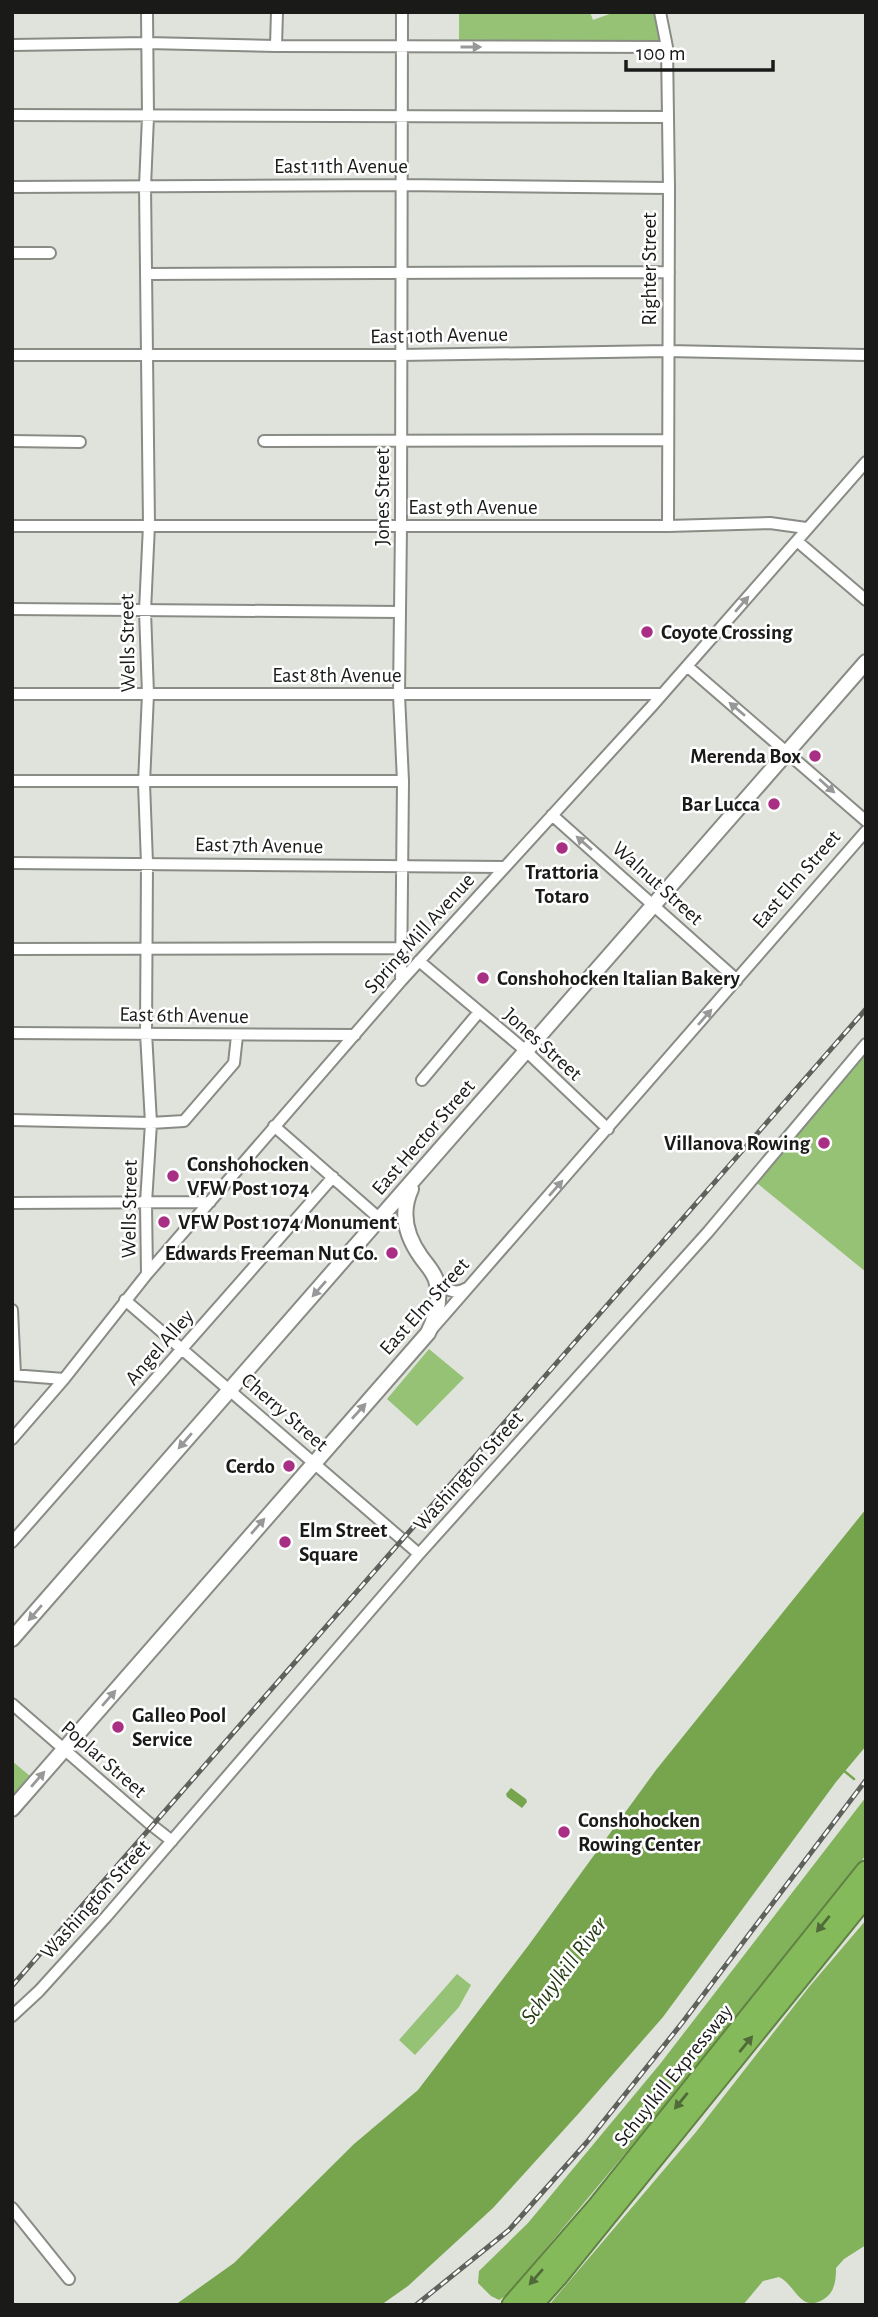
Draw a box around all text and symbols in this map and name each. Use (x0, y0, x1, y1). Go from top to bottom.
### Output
scale bar (626, 28, 773, 72)
one-way arrow (460, 41, 482, 53)
text: 100 m (636, 43, 686, 64)
street label: East 11th Avenue (274, 156, 408, 177)
street label: Righter Street (639, 212, 660, 326)
street label: East 10th Avenue (370, 324, 508, 347)
street label: Jones Street (372, 448, 393, 546)
street label: East 9th Avenue (408, 497, 538, 518)
street label: Wells Street (116, 593, 139, 692)
one-way arrow (734, 595, 749, 612)
place label: Coyote Crossing (661, 622, 793, 643)
marker: Coyote Crossing (639, 624, 655, 640)
street label: East 8th Avenue (272, 665, 402, 686)
one-way arrow (728, 701, 746, 717)
place label: Merenda Box (690, 746, 801, 767)
marker: Merenda Box (807, 748, 823, 764)
one-way arrow (818, 778, 835, 793)
place label: Bar Lucca (681, 794, 760, 815)
marker: Bar Lucca (766, 796, 782, 812)
street label: East Elm Street (748, 826, 845, 932)
street label: East 7th Avenue (195, 834, 323, 857)
one-way arrow (576, 836, 593, 851)
street label: Walnut Street (608, 838, 707, 929)
marker: Trattoria Totaro (554, 840, 570, 856)
place label: Trattoria Totaro (525, 862, 599, 907)
street label: Spring Mill Avenue (360, 869, 479, 997)
place label: Conshohocken Italian Bakery (497, 968, 740, 989)
marker: Conshohocken Italian Bakery (475, 970, 491, 986)
street label: East 6th Avenue (119, 1004, 249, 1027)
street label: Jones Street (499, 1004, 586, 1085)
one-way arrow (697, 1008, 713, 1026)
street label: East Hector Street (368, 1075, 479, 1199)
place label: Villanova Rowing (664, 1133, 810, 1154)
marker: Villanova Rowing (816, 1135, 832, 1151)
place label: Conshohocken VFW Post 1074 (187, 1154, 309, 1199)
street label: Wells Street (118, 1159, 141, 1258)
marker: Conshohocken VFW Post 1074 (165, 1168, 181, 1184)
one-way arrow (548, 1179, 564, 1197)
place label: VFW Post 1074 Monument (178, 1212, 397, 1233)
marker: VFW Post 1074 Monument (156, 1214, 172, 1230)
place label: Edwards Freeman Nut Co. (165, 1243, 378, 1264)
marker: Edwards Freeman Nut Co. (384, 1245, 400, 1261)
street label: East Elm Street (376, 1254, 473, 1359)
one-way arrow (311, 1280, 327, 1298)
street label: Angel Alley (121, 1306, 198, 1389)
street label: Cherry Street (237, 1369, 332, 1456)
one-way arrow (351, 1402, 367, 1420)
street label: Washington Street (410, 1407, 527, 1535)
one-way arrow (178, 1433, 193, 1450)
place label: Cerdo (226, 1456, 275, 1477)
marker: Cerdo (281, 1458, 297, 1474)
one-way arrow (250, 1517, 266, 1535)
place label: Elm Street Square (299, 1520, 387, 1565)
marker: Elm Street Square (277, 1534, 293, 1550)
one-way arrow (27, 1604, 43, 1622)
one-way arrow (101, 1689, 116, 1706)
place label: Galleo Pool Service (132, 1705, 226, 1750)
street label: Poplar Street (57, 1717, 151, 1802)
marker: Galleo Pool Service (110, 1719, 126, 1735)
one-way arrow (30, 1770, 46, 1788)
place label: Conshohocken Rowing Center (578, 1810, 701, 1855)
marker: Conshohocken Rowing Center (556, 1824, 572, 1840)
street label: Washington Street (37, 1835, 154, 1963)
water label: Schuylkill River (517, 1913, 612, 2029)
one-way arrow (816, 1915, 831, 1932)
street label: Schuylkill Expressway (610, 2000, 737, 2150)
one-way arrow (739, 2035, 753, 2053)
one-way arrow (674, 2093, 689, 2110)
one-way arrow (528, 2268, 544, 2286)

